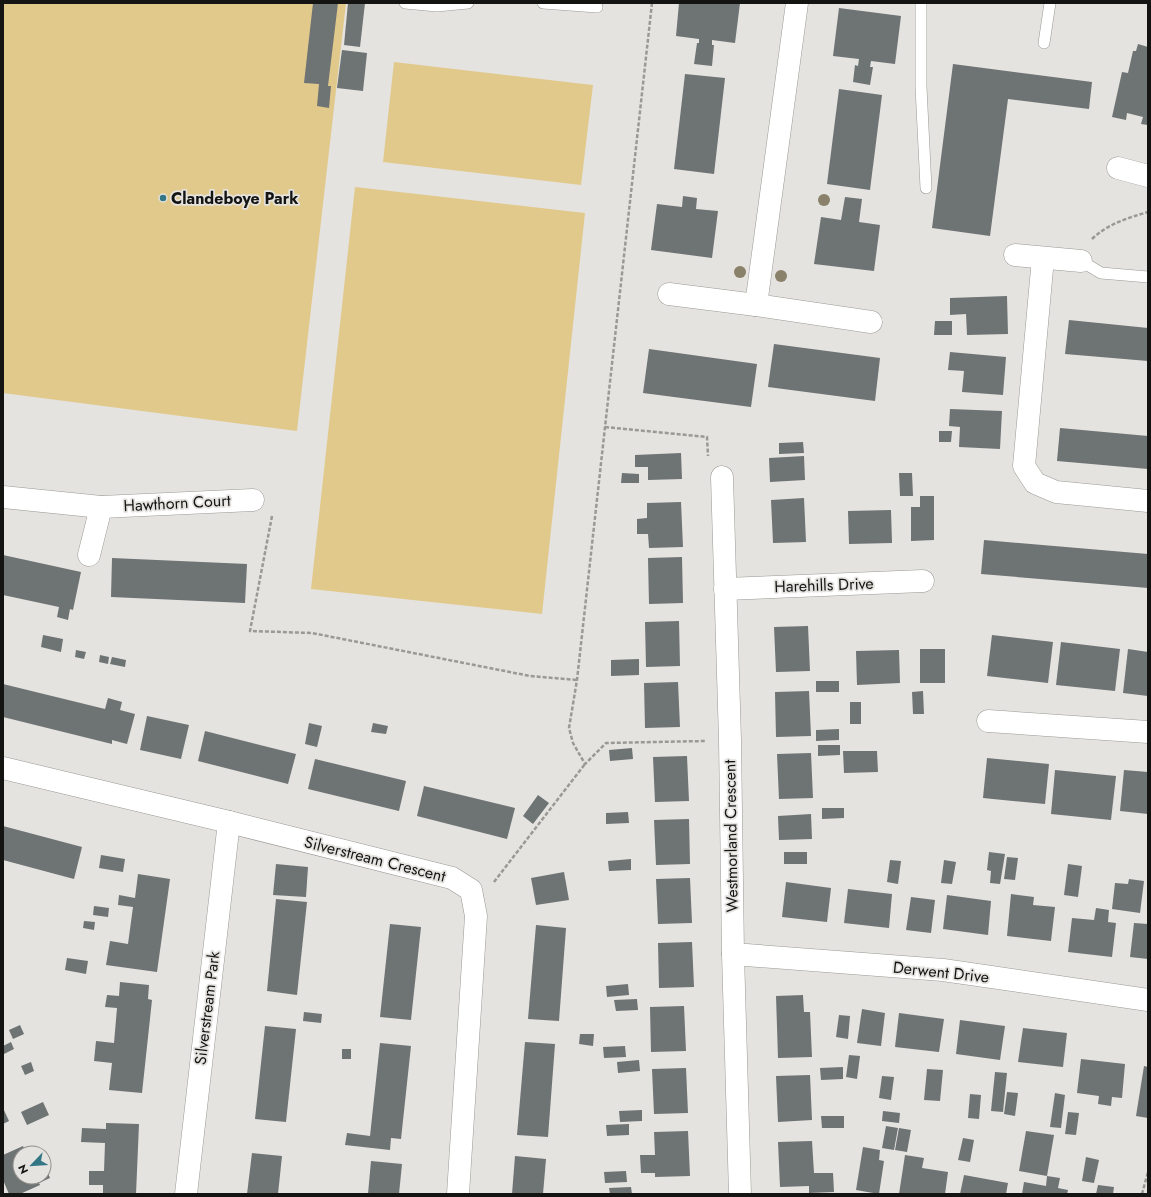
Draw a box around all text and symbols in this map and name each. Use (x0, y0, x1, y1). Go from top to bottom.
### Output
place label: Clandeboye Park (171, 187, 299, 210)
marker: Clandeboye Park (158, 193, 168, 203)
street label: Hawthorn Court (123, 489, 231, 517)
street label: Harehills Drive (774, 572, 874, 598)
street label: Westmorland Crescent (718, 759, 744, 912)
street label: Silverstream Crescent (302, 830, 448, 888)
street label: Silverstream Park (189, 949, 226, 1066)
street label: Derwent Drive (892, 956, 990, 988)
north arrow (12, 1145, 52, 1185)
text: N (14, 1162, 32, 1177)

